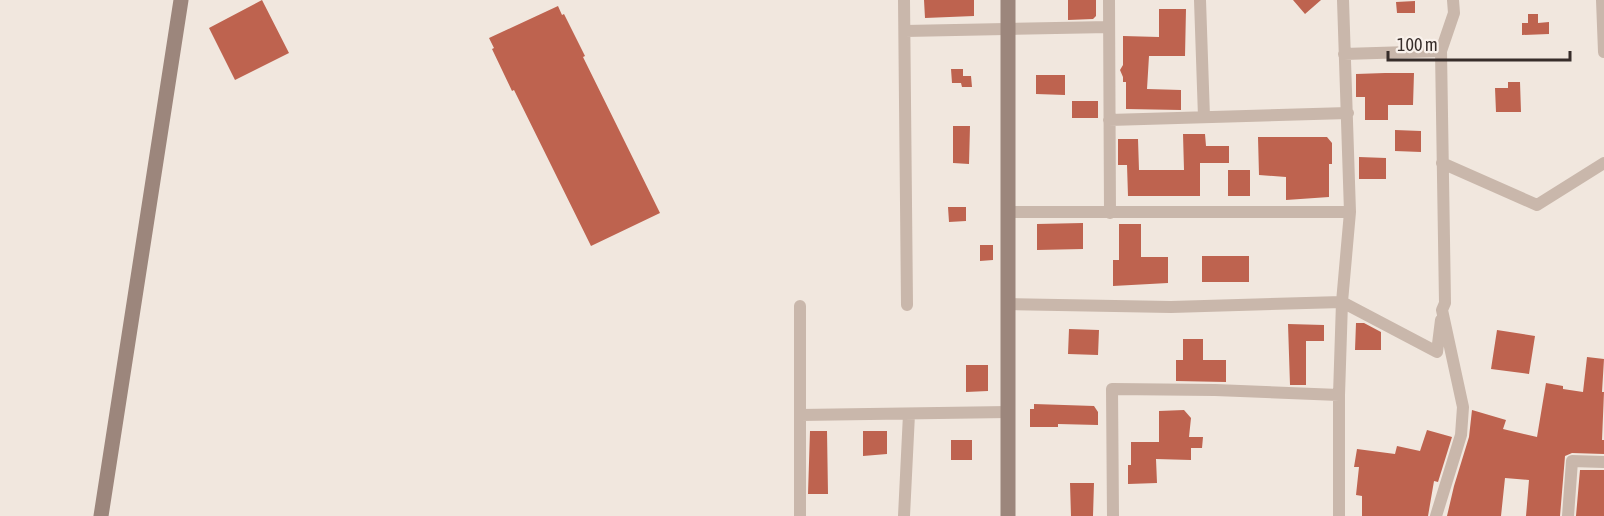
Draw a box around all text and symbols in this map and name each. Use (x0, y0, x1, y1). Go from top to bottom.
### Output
scale bar (1388, 24, 1570, 62)
text: 100 m (1397, 34, 1438, 55)

